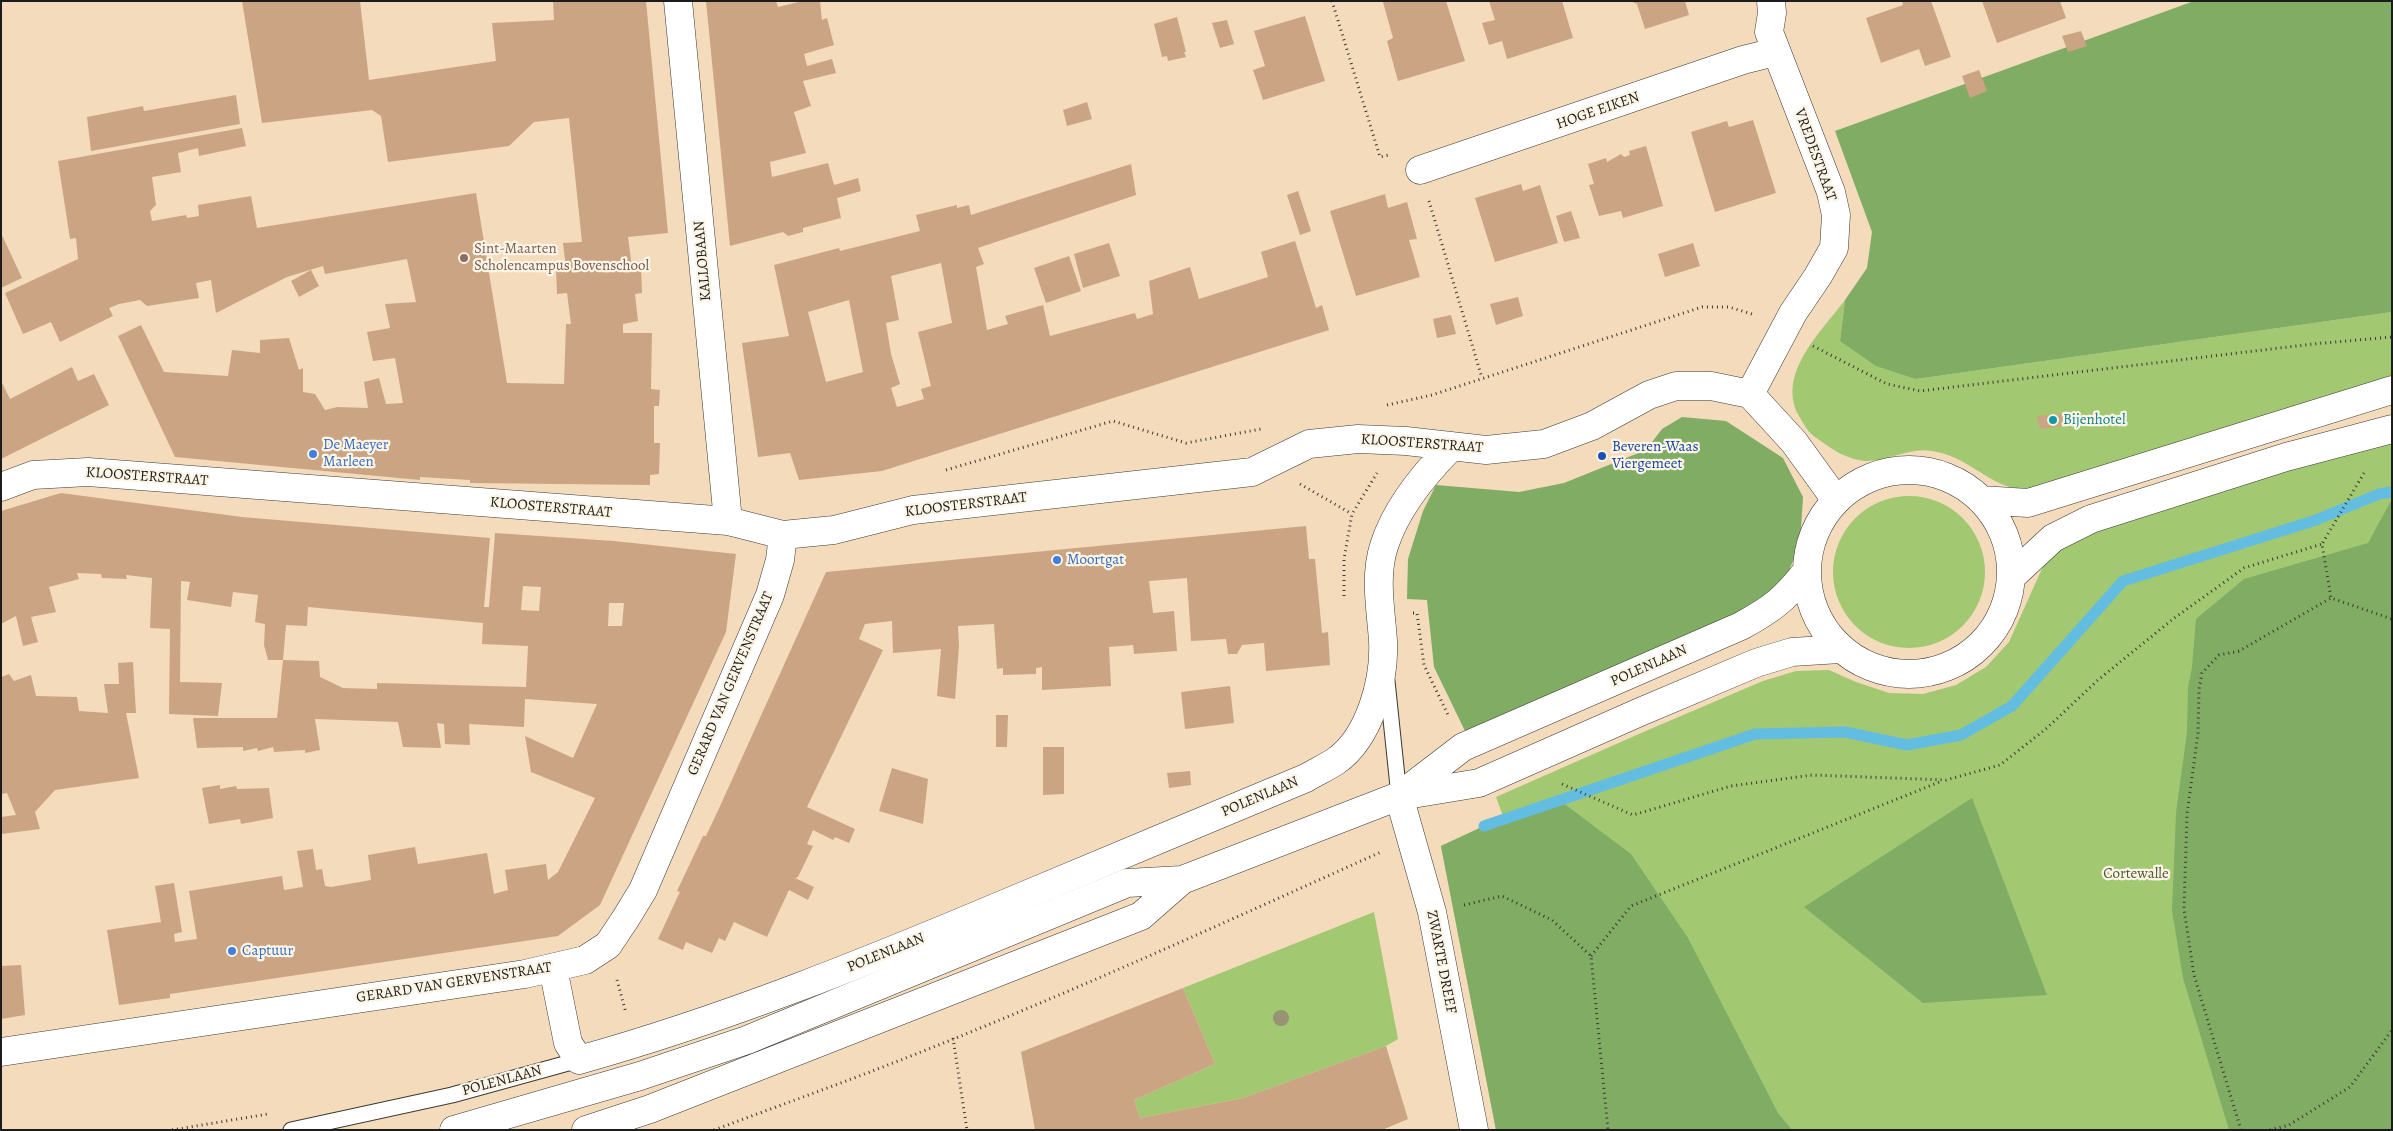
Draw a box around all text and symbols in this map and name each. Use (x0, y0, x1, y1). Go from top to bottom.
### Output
street label: HOGE EIKEN (1554, 88, 1642, 134)
street label: VREDESTRAAT (1790, 106, 1840, 204)
street label: KALLOBAAN (691, 220, 715, 302)
place label: Sint-Maarten Scholencampus Bovenschool (474, 240, 649, 275)
marker: Sint-Maarten Scholencampus Bovenschool (458, 252, 470, 264)
place label: Bijenhotel (2063, 411, 2126, 429)
marker: Bijenhotel (2047, 414, 2059, 426)
street label: KLOOSTERSTRAAT (1360, 431, 1484, 457)
place label: De Maeyer Marleen (323, 436, 388, 471)
place label: Beveren-Waas Viergemeet (1612, 438, 1699, 473)
marker: De Maeyer Marleen (307, 448, 319, 460)
marker: Beveren-Waas Viergemeet (1596, 450, 1608, 462)
street label: KLOOSTERSTRAAT (85, 464, 209, 490)
street label: KLOOSTERSTRAAT (904, 489, 1028, 521)
street label: KLOOSTERSTRAAT (489, 494, 613, 522)
place label: Moortgat (1067, 551, 1124, 569)
marker: Moortgat (1051, 554, 1063, 566)
street label: GERARD VAN GERVENSTRAAT (684, 590, 778, 778)
street label: POLENLAAN (1608, 641, 1690, 691)
street label: POLENLAAN (1219, 773, 1301, 821)
park label: Cortewalle (2103, 865, 2169, 883)
street label: ZWARTE DREEF (1422, 909, 1460, 1015)
street label: POLENLAAN (845, 929, 927, 977)
place label: Captuur (242, 942, 293, 960)
marker: Captuur (226, 945, 238, 957)
street label: GERARD VAN GERVENSTRAAT (355, 959, 553, 1007)
street label: POLENLAAN (460, 1062, 544, 1100)

